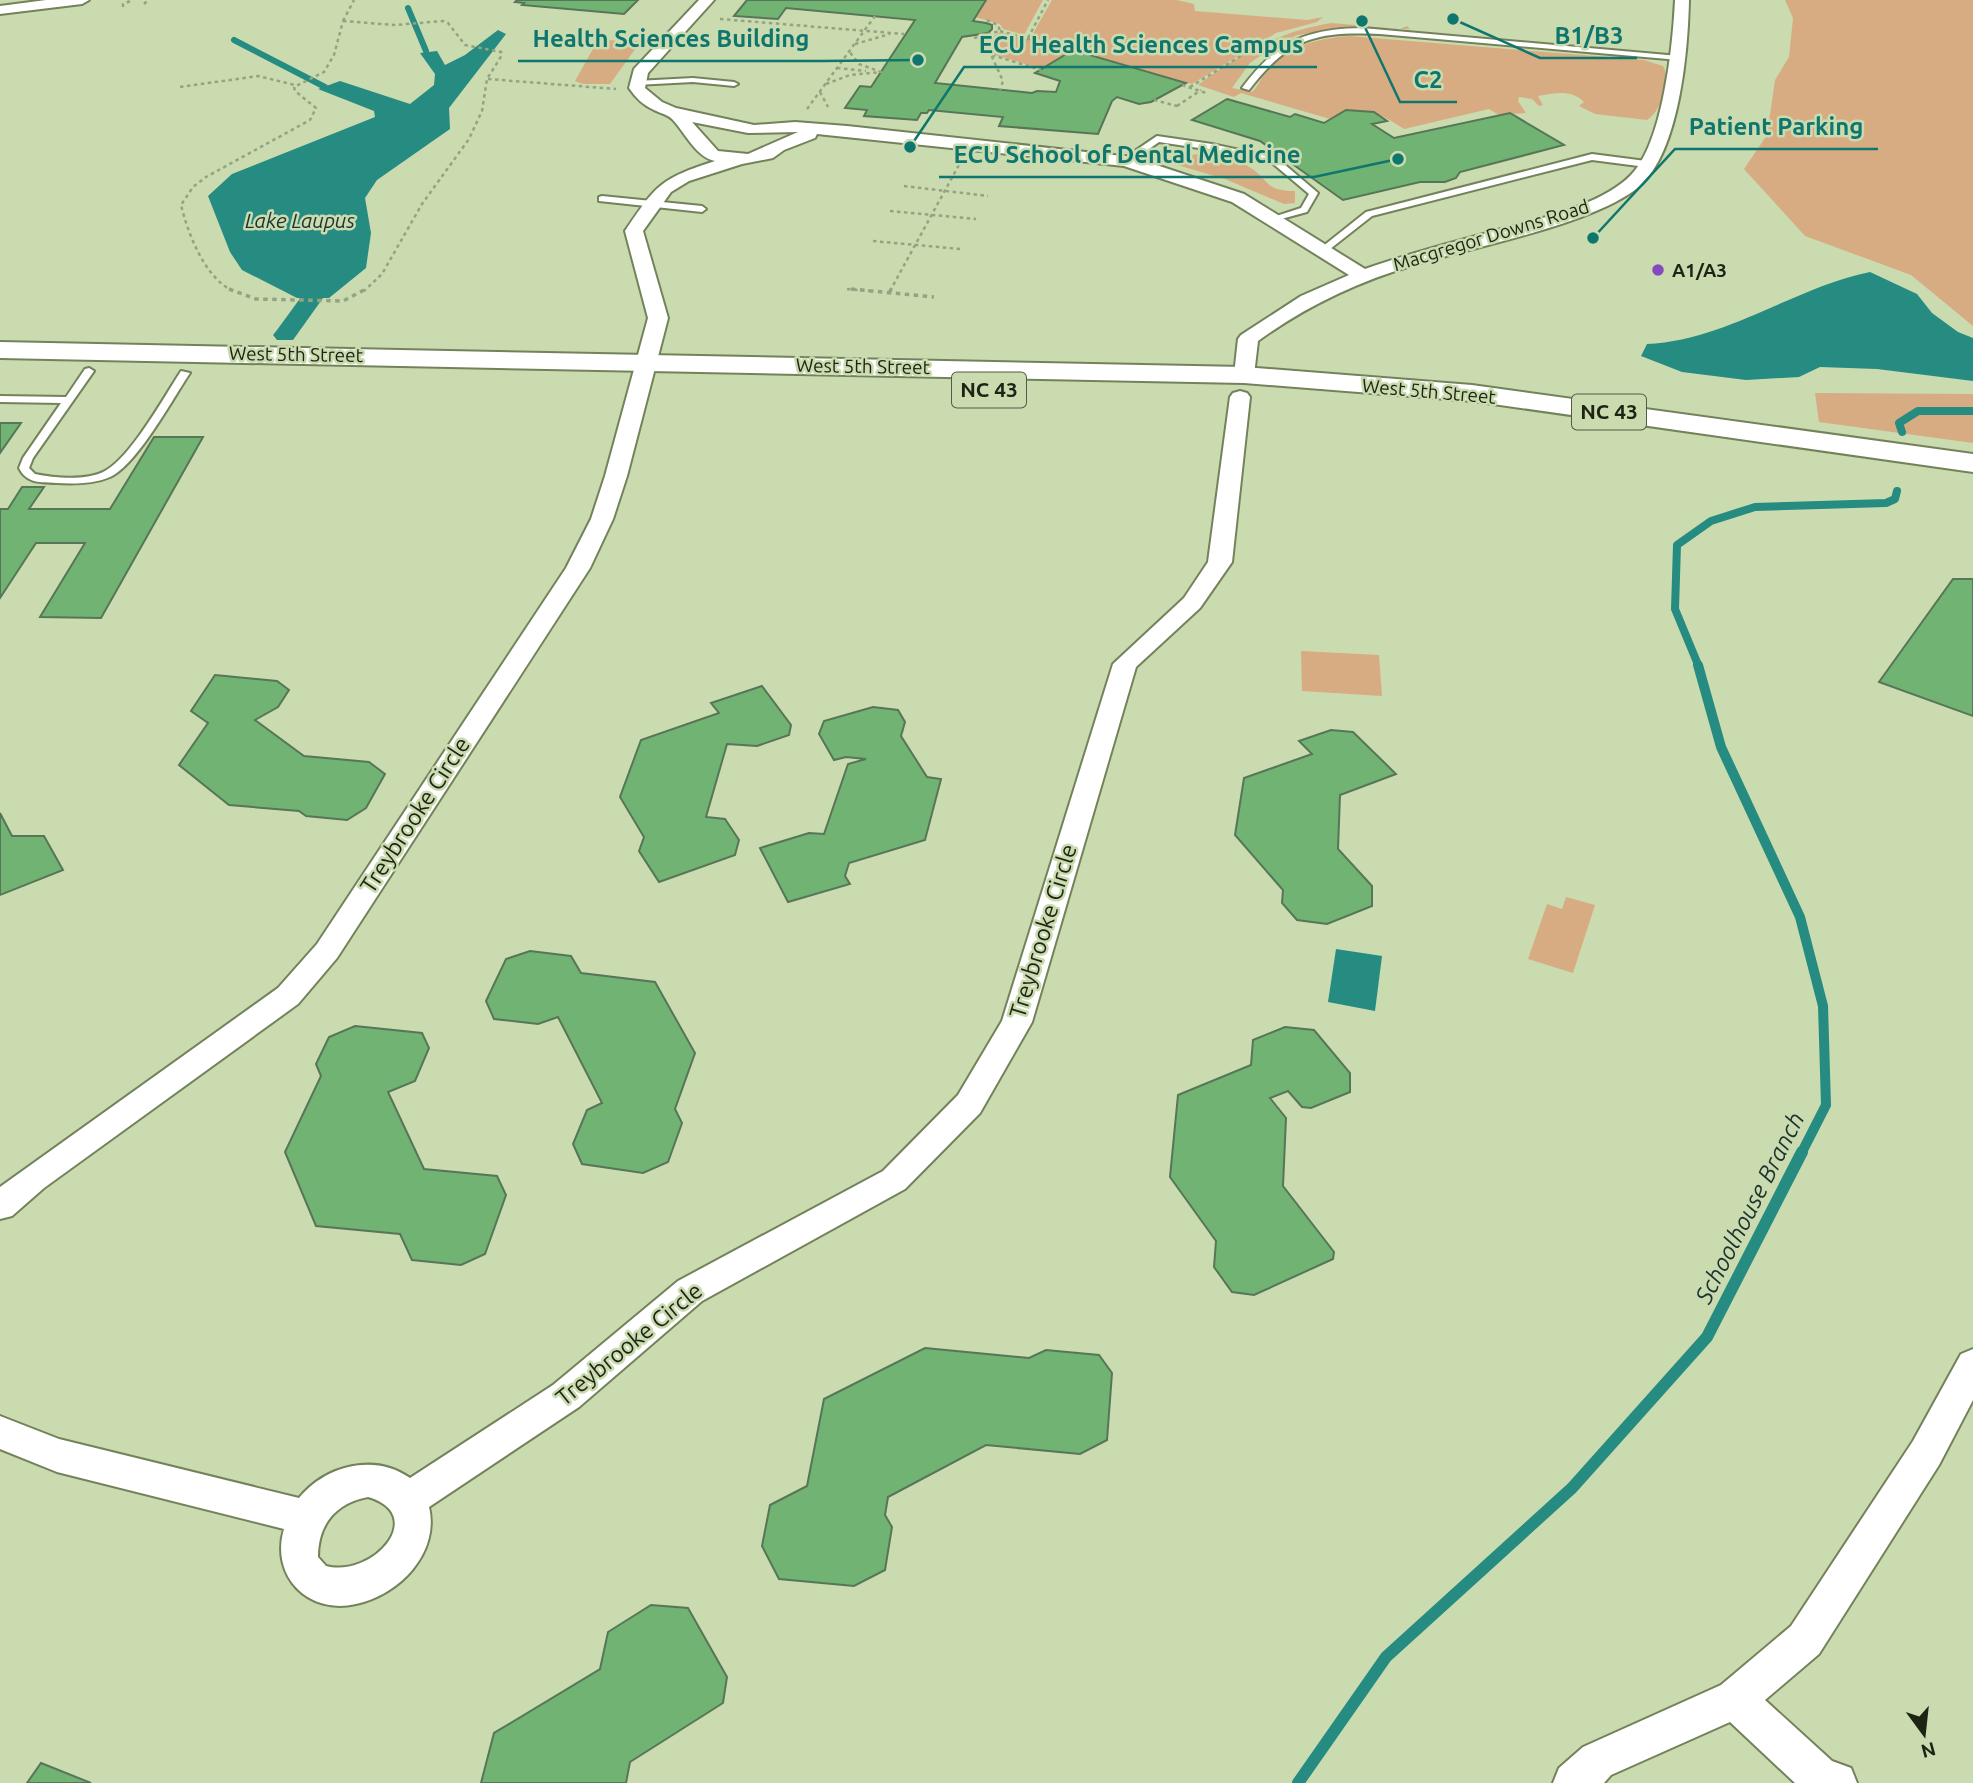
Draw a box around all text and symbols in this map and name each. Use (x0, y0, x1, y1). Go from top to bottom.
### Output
callout: B1/B3 (1540, 13, 1637, 58)
callout: Health Sciences Building (518, 16, 823, 61)
callout: ECU Health Sciences Campus (964, 22, 1317, 67)
text: B1/B3 (1555, 22, 1623, 49)
text: Health Sciences Building (533, 25, 809, 52)
text: ECU Health Sciences Campus (979, 31, 1303, 58)
callout: C2 (1400, 57, 1457, 102)
text: C2 (1414, 66, 1442, 93)
callout: Patient Parking (1675, 104, 1878, 149)
text: Patient Parking (1689, 113, 1863, 140)
callout: ECU School of Dental Medicine (939, 132, 1314, 177)
text: ECU School of Dental Medicine (953, 141, 1301, 168)
street label: Macgregor Downs Road (1390, 195, 1592, 275)
water label: Lake Laupus (245, 208, 355, 232)
place label: A1/A3 (1672, 259, 1727, 281)
marker: A1/A3 (1650, 262, 1666, 278)
street label: West 5th Street (229, 342, 364, 366)
street label: West 5th Street (796, 354, 931, 378)
road number: NC 43 (952, 372, 1026, 408)
street label: West 5th Street (1361, 374, 1497, 408)
road number: NC 43 (1572, 394, 1646, 430)
street label: Treybrooke Circle (355, 732, 474, 897)
street label: Treybrooke Circle (1004, 841, 1081, 1021)
water label: Schoolhouse Branch (1689, 1108, 1809, 1309)
street label: Treybrooke Circle (551, 1277, 707, 1410)
north arrow (1889, 1699, 1959, 1769)
text: N (1919, 1738, 1938, 1763)

